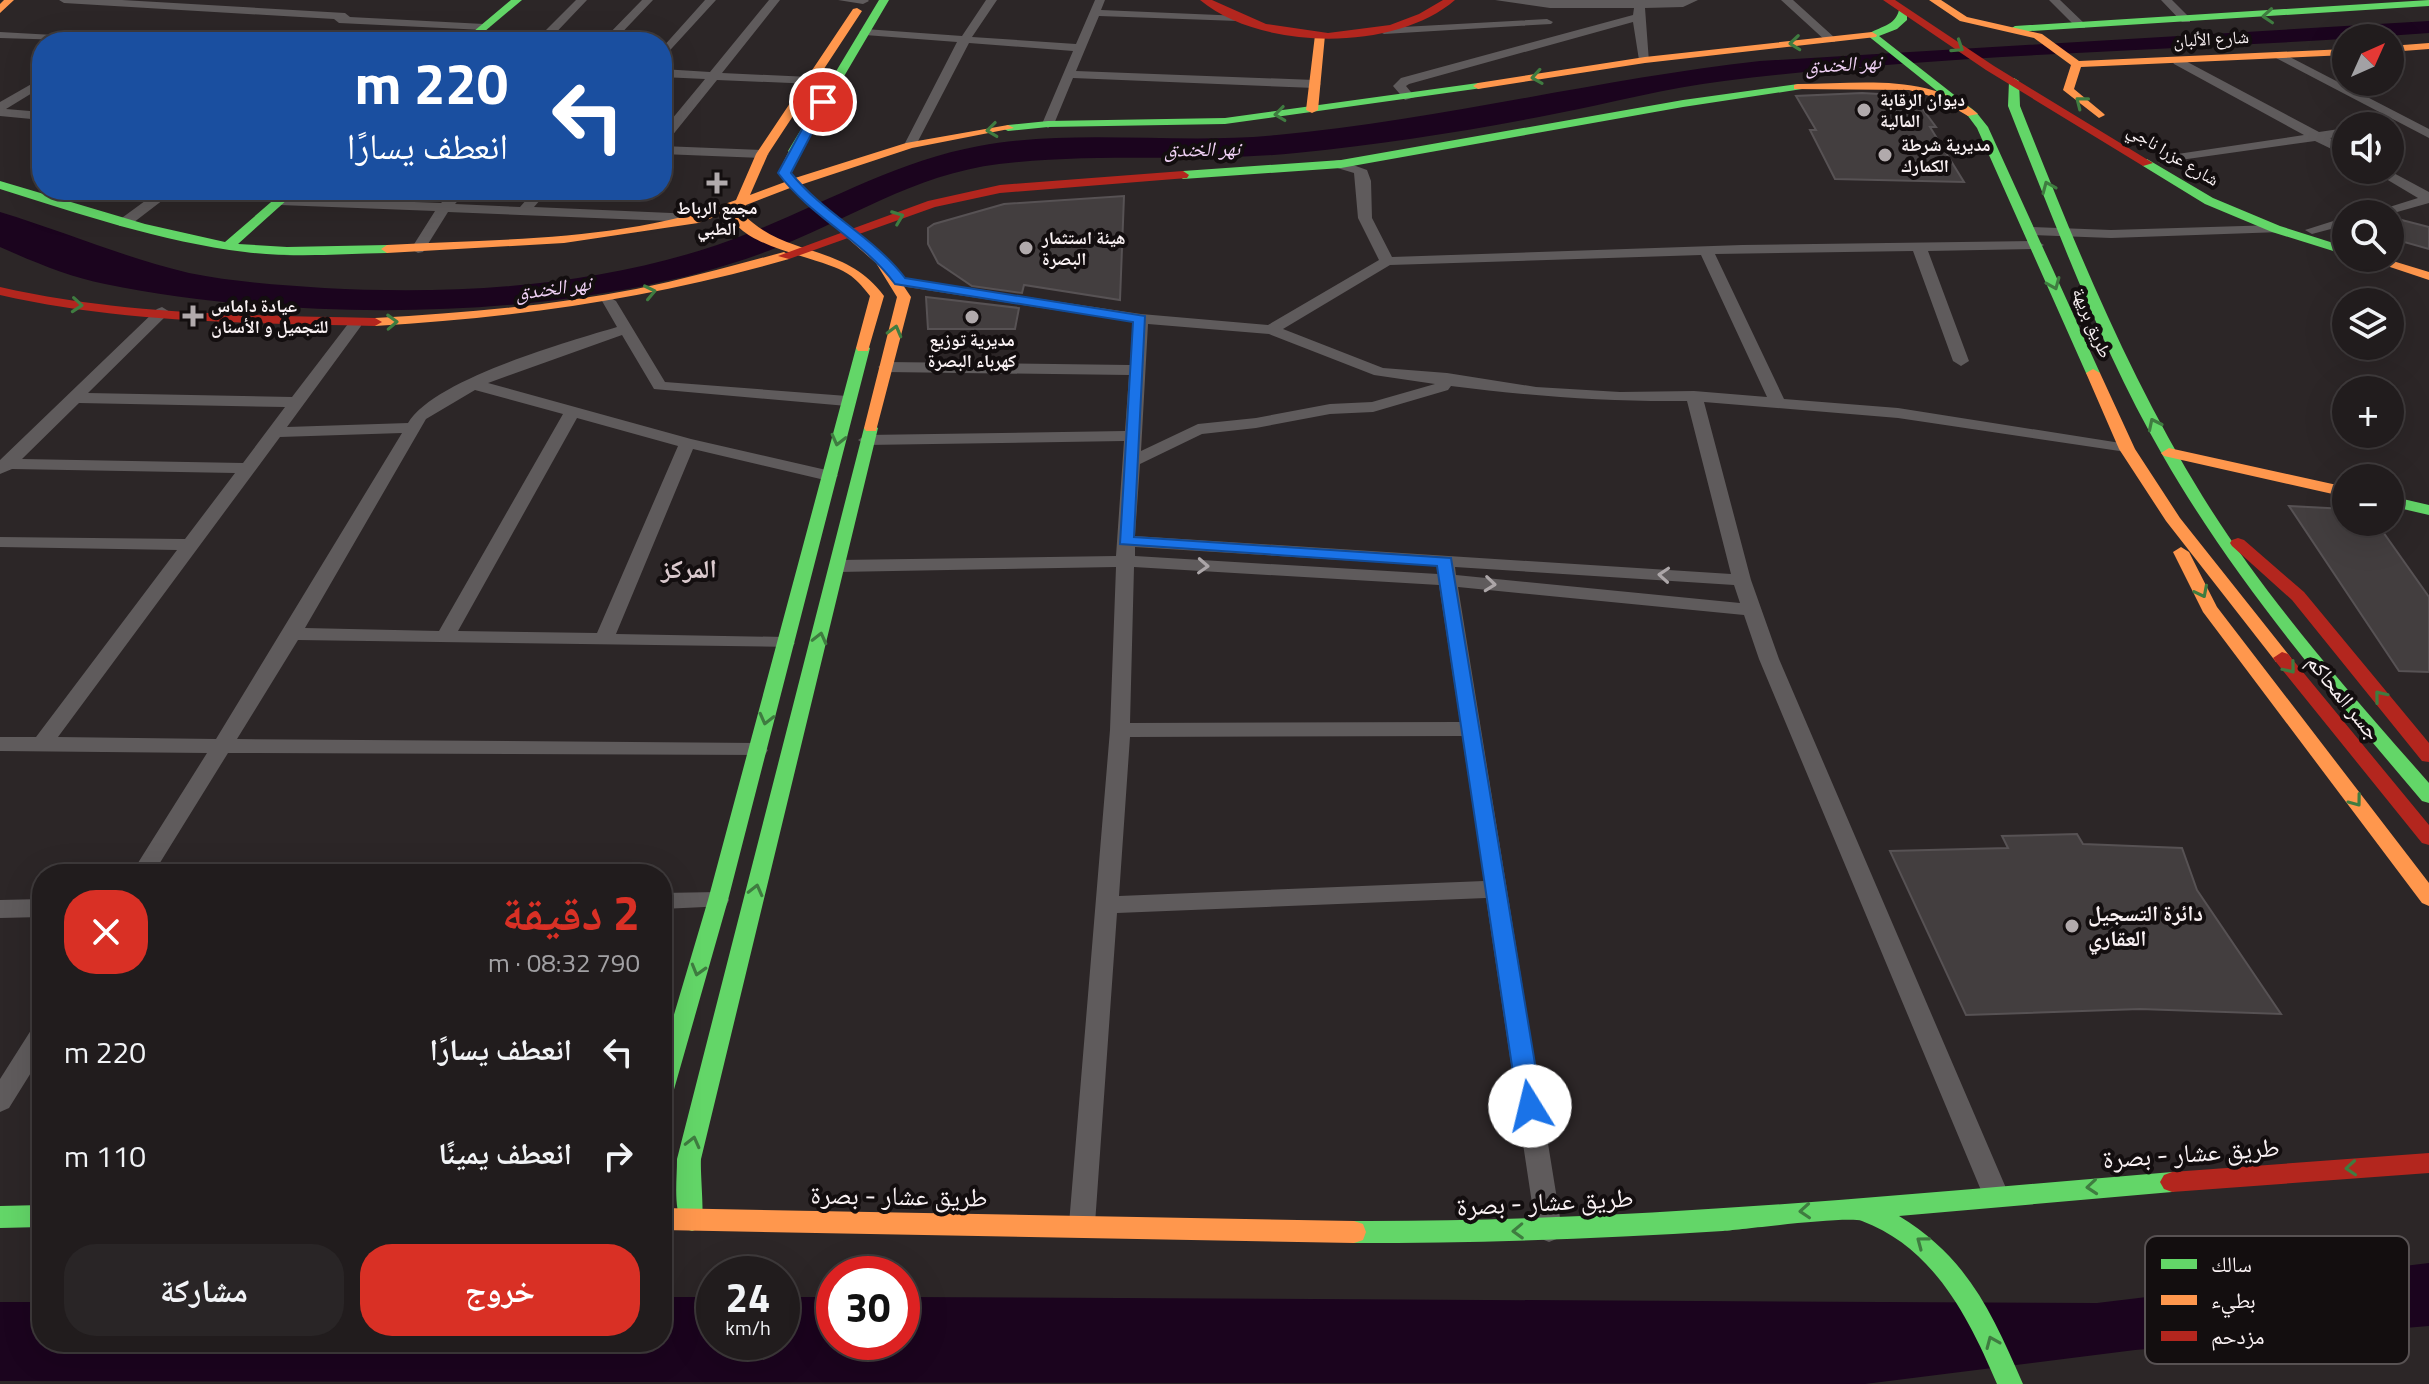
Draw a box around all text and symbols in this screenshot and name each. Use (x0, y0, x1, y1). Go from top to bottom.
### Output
one-way arrow (2261, 7, 2274, 24)
street label: شارع الألبان (2172, 23, 2250, 54)
north arrow (2332, 24, 2404, 96)
map controls (2332, 24, 2404, 536)
one-way arrow (1788, 35, 1801, 52)
one-way arrow (1950, 38, 1964, 53)
text: 220 m (355, 41, 508, 126)
water label: نهر الخندق (1804, 45, 1885, 82)
icon: left (536, 64, 640, 168)
pin (789, 68, 857, 136)
one-way arrow (1530, 68, 1544, 85)
icon: arrive (801, 80, 845, 124)
place label: ديوان الرقابة المالية (1880, 86, 1965, 134)
one-way arrow (2075, 97, 2090, 111)
marker: ديوان الرقابة المالية (1855, 101, 1873, 119)
one-way arrow (1273, 106, 1286, 123)
button: sound (2332, 112, 2404, 184)
street label: شارع عزرا ناجي (2121, 116, 2224, 194)
text: انعطف يسارًا (347, 118, 508, 173)
one-way arrow (986, 121, 999, 138)
place label: مديرية شرطة الكمارك (1901, 131, 1991, 179)
water label: نهر الخندق (1164, 132, 1243, 165)
marker: مديرية شرطة الكمارك (1876, 146, 1894, 164)
marker: مجمع الرباط الطبي (706, 172, 728, 194)
one-way arrow (2041, 181, 2057, 195)
place label: مجمع الرباط الطبي (677, 194, 757, 243)
button: search (2332, 200, 2404, 272)
one-way arrow (890, 210, 904, 227)
place label: هيئة استثمار البصرة (1041, 224, 1125, 272)
marker: هيئة استثمار البصرة (1017, 239, 1035, 257)
water label: نهر الخندق (513, 266, 596, 308)
one-way arrow (2044, 276, 2060, 291)
street label: طريق بريهة (2066, 283, 2119, 362)
one-way arrow (642, 284, 656, 301)
button: layers (2332, 288, 2404, 360)
place label: عيادة داماس للتجميل و الأسنان (211, 292, 328, 340)
one-way arrow (70, 296, 83, 313)
marker: عيادة داماس للتجميل و الأسنان (182, 305, 204, 327)
marker: مديرية توزيع كهرباء البصرة (963, 308, 981, 326)
one-way arrow (386, 313, 399, 330)
one-way arrow (885, 325, 902, 339)
place label: مديرية توزيع كهرباء البصرة (928, 326, 1016, 374)
button: + (2332, 376, 2404, 448)
one-way arrow (2149, 418, 2164, 433)
one-way arrow (830, 433, 847, 446)
button: − (2332, 464, 2404, 536)
district label: المركز (660, 549, 717, 588)
one-way arrow (1197, 557, 1210, 574)
one-way arrow (1657, 567, 1670, 584)
one-way arrow (1484, 576, 1497, 593)
one-way arrow (2192, 584, 2207, 599)
one-way arrow (810, 632, 827, 646)
street label: جسر المحاكم (2299, 647, 2389, 747)
one-way arrow (2280, 659, 2295, 673)
one-way arrow (2375, 691, 2390, 705)
one-way arrow (758, 711, 775, 725)
one-way arrow (2346, 792, 2360, 807)
text: 2 دقيقة (502, 876, 640, 949)
one-way arrow (747, 884, 764, 898)
button: close (64, 890, 148, 974)
place label: دائرة التسجيل العقاري (2088, 896, 2203, 955)
marker: دائرة التسجيل العقاري (2063, 917, 2081, 935)
text: 790 m · 08:32 (488, 943, 640, 982)
one-way arrow (691, 962, 707, 976)
text: انعطف يسارًا (429, 1026, 572, 1072)
text: 220 m (64, 1029, 146, 1075)
icon: left (596, 1030, 640, 1074)
position arrow (1488, 1064, 1572, 1148)
street label: طريق عشار - بصرة (2101, 1127, 2281, 1178)
text: انعطف يمينًا (438, 1130, 572, 1176)
text: 110 m (64, 1133, 146, 1179)
icon: right (596, 1134, 640, 1178)
one-way arrow (684, 1136, 701, 1150)
one-way arrow (2344, 1159, 2357, 1176)
street label: طريق عشار - بصرة (810, 1174, 988, 1217)
street label: طريق عشار - بصرة (1455, 1177, 1635, 1226)
one-way arrow (2085, 1178, 2098, 1195)
one-way arrow (1798, 1202, 1811, 1219)
one-way arrow (1511, 1222, 1524, 1239)
legend (2145, 1236, 2409, 1364)
one-way arrow (1917, 1238, 1931, 1252)
button: مشاركة (64, 1244, 344, 1336)
button: خروج (360, 1244, 640, 1336)
text: سالك (2211, 1247, 2252, 1281)
speed limit sign: 30 (816, 1256, 920, 1360)
text: 24 (726, 1267, 770, 1328)
text: بطيء (2211, 1283, 2256, 1318)
text: km/h (725, 1312, 771, 1343)
text: مزدحم (2211, 1319, 2265, 1353)
one-way arrow (1986, 1336, 2002, 1350)

